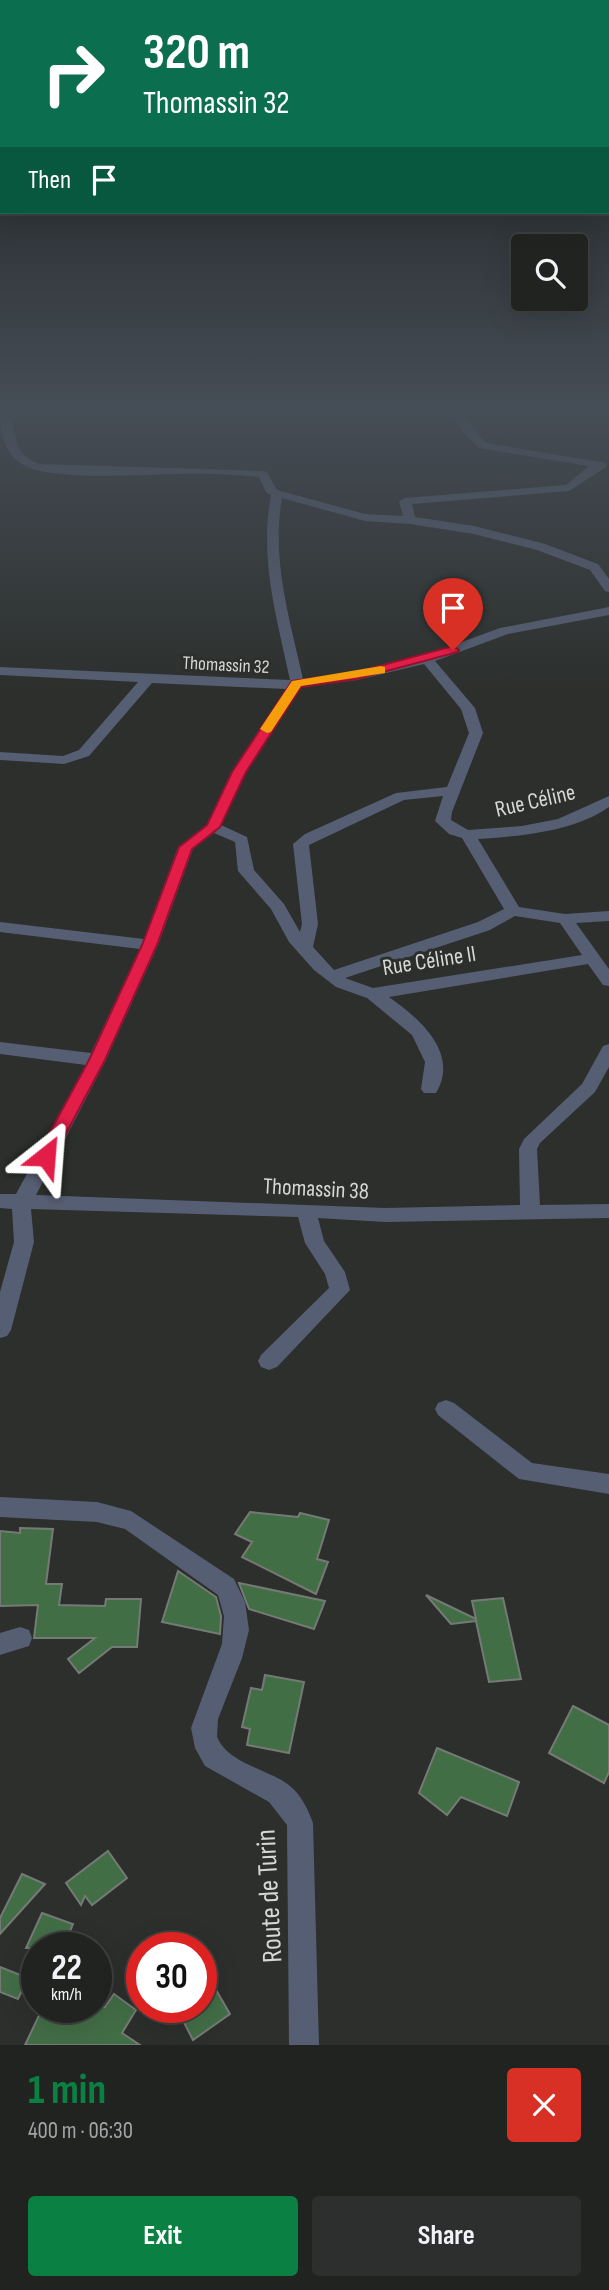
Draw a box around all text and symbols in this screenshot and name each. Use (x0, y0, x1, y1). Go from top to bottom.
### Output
text: 320 m (143, 24, 250, 83)
icon: right (28, 28, 119, 119)
text: Thomassin 32 (143, 84, 290, 123)
icon: arrive (85, 161, 123, 199)
text: Then (28, 165, 71, 196)
map controls (511, 234, 588, 311)
button: search (511, 234, 588, 311)
pin (423, 578, 483, 650)
icon: arrive (434, 589, 472, 627)
street label: Thomassin 32 (182, 652, 270, 679)
street label: Rue Céline (492, 778, 578, 824)
street label: Rue Céline II (380, 940, 478, 982)
position arrow (9, 1119, 83, 1193)
street label: Thomassin 38 (262, 1172, 370, 1206)
street label: Route de Turin (250, 1828, 289, 1964)
speed limit sign: 30 (126, 1932, 217, 2023)
text: 22 (51, 1947, 82, 1990)
text: km/h (51, 1984, 82, 2005)
text: 1 min (28, 2065, 106, 2116)
button: close (507, 2068, 581, 2142)
text: 400 m · 06:30 (28, 2117, 133, 2145)
button: Exit (28, 2196, 298, 2276)
button: Share (312, 2196, 581, 2276)

